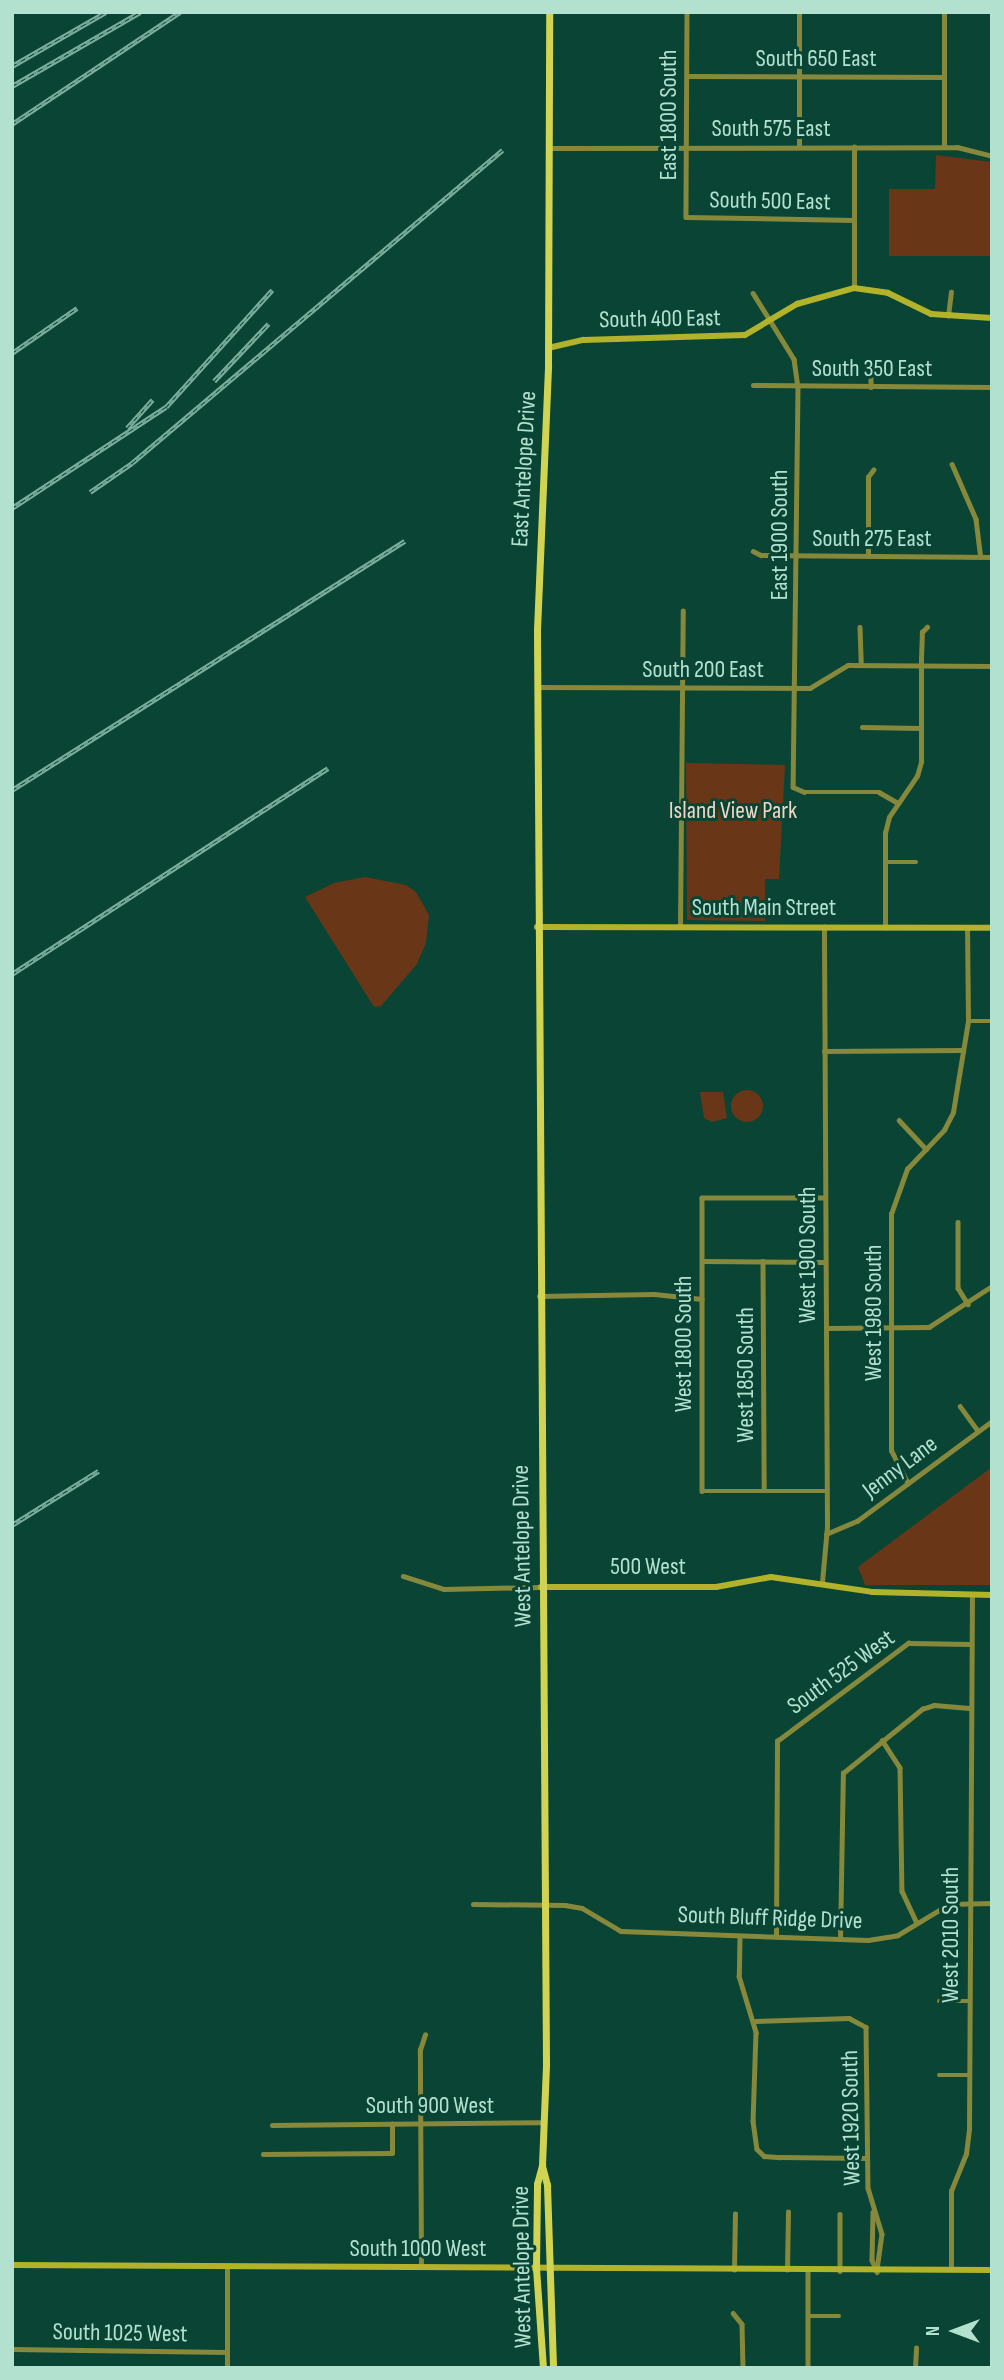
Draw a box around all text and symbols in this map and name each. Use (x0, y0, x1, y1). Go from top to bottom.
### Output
street label: South 650 East (755, 45, 877, 73)
street label: East 1800 South (655, 50, 683, 180)
street label: South 575 East (712, 115, 830, 143)
street label: South 500 East (709, 186, 831, 216)
street label: South 400 East (599, 304, 721, 334)
street label: South 350 East (812, 355, 932, 383)
street label: East Antelope Drive (506, 390, 542, 548)
street label: East 1900 South (766, 470, 794, 600)
street label: South 275 East (812, 525, 932, 553)
street label: South 200 East (642, 656, 764, 684)
park label: Island View Park (669, 797, 797, 825)
street label: South Main Street (692, 894, 836, 922)
street label: West 1900 South (794, 1187, 822, 1323)
street label: West 1980 South (860, 1245, 888, 1381)
street label: West 1800 South (670, 1276, 698, 1412)
street label: West 1850 South (732, 1307, 760, 1443)
street label: Jenny Lane (857, 1430, 943, 1504)
street label: West Antelope Drive (506, 1465, 538, 1627)
street label: 500 West (610, 1553, 686, 1581)
street label: South 525 West (782, 1623, 900, 1721)
street label: West 2010 South (937, 1867, 965, 2003)
street label: South Bluff Ridge Drive (677, 1900, 863, 1936)
street label: West 1920 South (835, 2050, 867, 2186)
street label: South 900 West (366, 2092, 494, 2120)
street label: West Antelope Drive (506, 2186, 538, 2348)
street label: South 1000 West (350, 2235, 486, 2263)
north arrow (920, 2296, 990, 2366)
street label: South 1025 West (52, 2317, 188, 2349)
text: N (922, 2326, 945, 2336)

